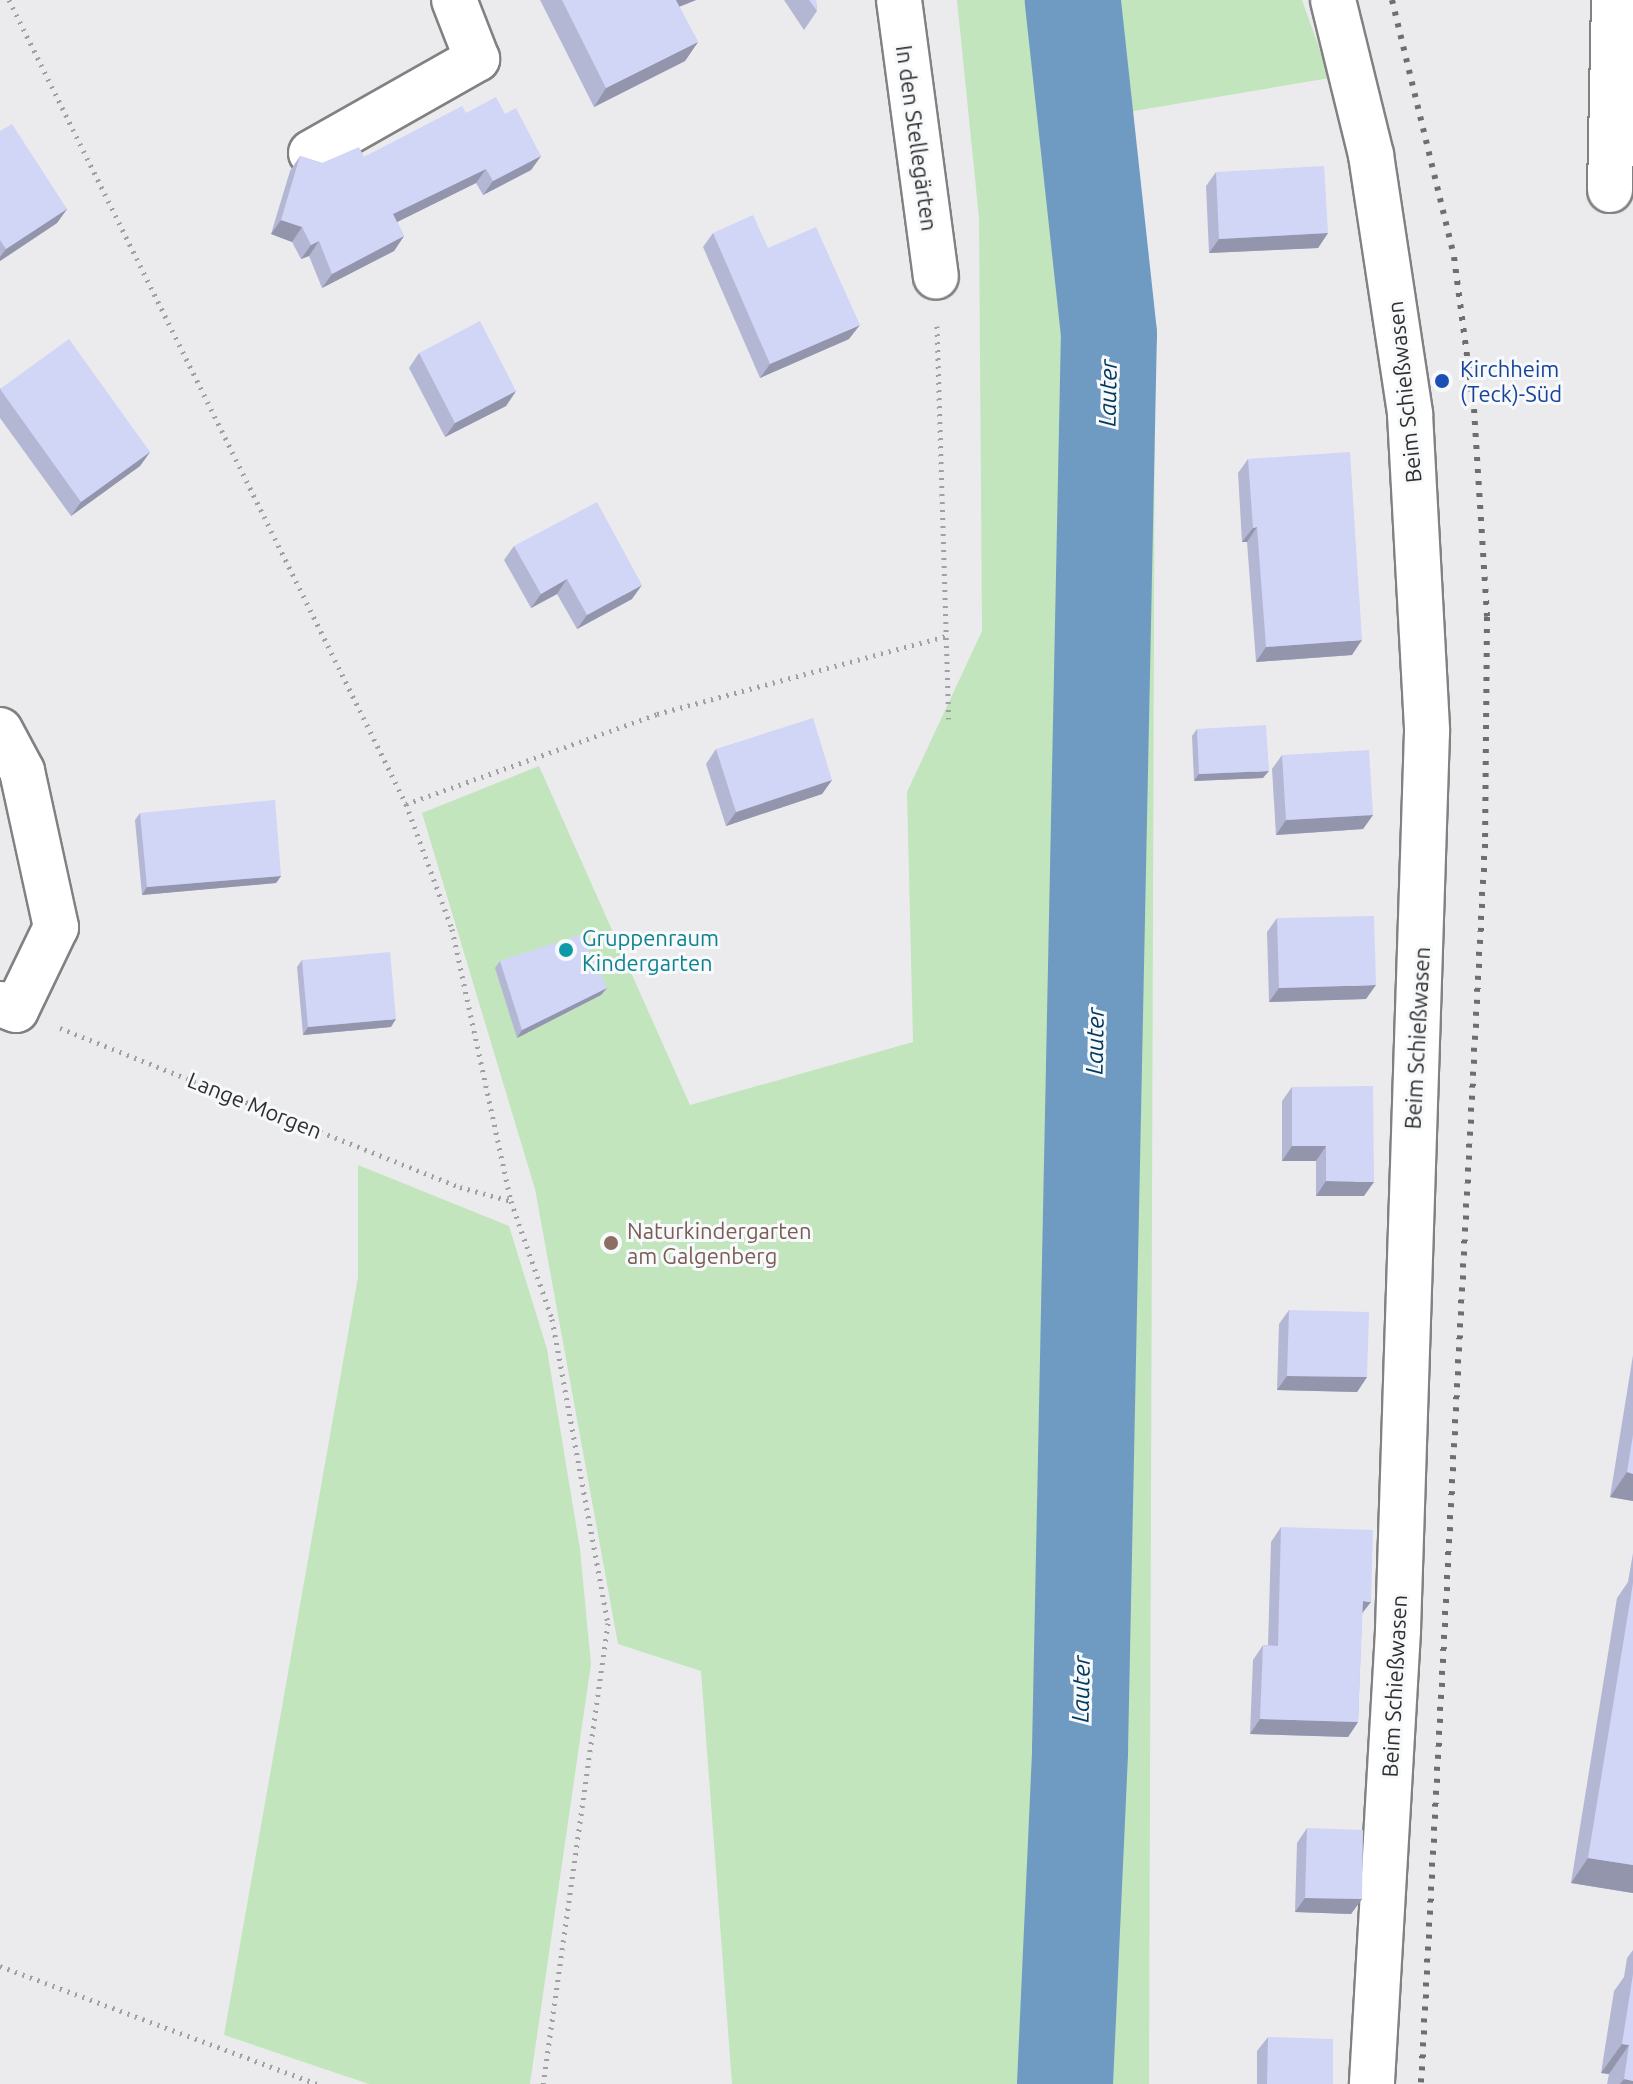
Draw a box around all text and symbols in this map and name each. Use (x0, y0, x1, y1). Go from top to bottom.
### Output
street label: In den Stellegärten (891, 43, 943, 233)
street label: Beim Schießwasen (1381, 300, 1427, 484)
place label: Kirchheim (Teck)-Süd (1460, 355, 1562, 406)
water label: Lauter (1093, 359, 1123, 427)
marker: Kirchheim (Teck)-Süd (1431, 370, 1453, 392)
place label: Gruppenraum Kindergarten (582, 924, 719, 976)
marker: Gruppenraum Kindergarten (557, 941, 575, 959)
street label: Beim Schießwasen (1399, 946, 1435, 1130)
water label: Lauter (1080, 1007, 1110, 1075)
street label: Lange Morgen (184, 1066, 326, 1144)
place label: Naturkindergarten am Galgenberg (627, 1217, 812, 1268)
marker: Naturkindergarten am Galgenberg (602, 1234, 620, 1252)
street label: Beim Schießwasen (1376, 1594, 1412, 1778)
water label: Lauter (1066, 1655, 1096, 1723)

